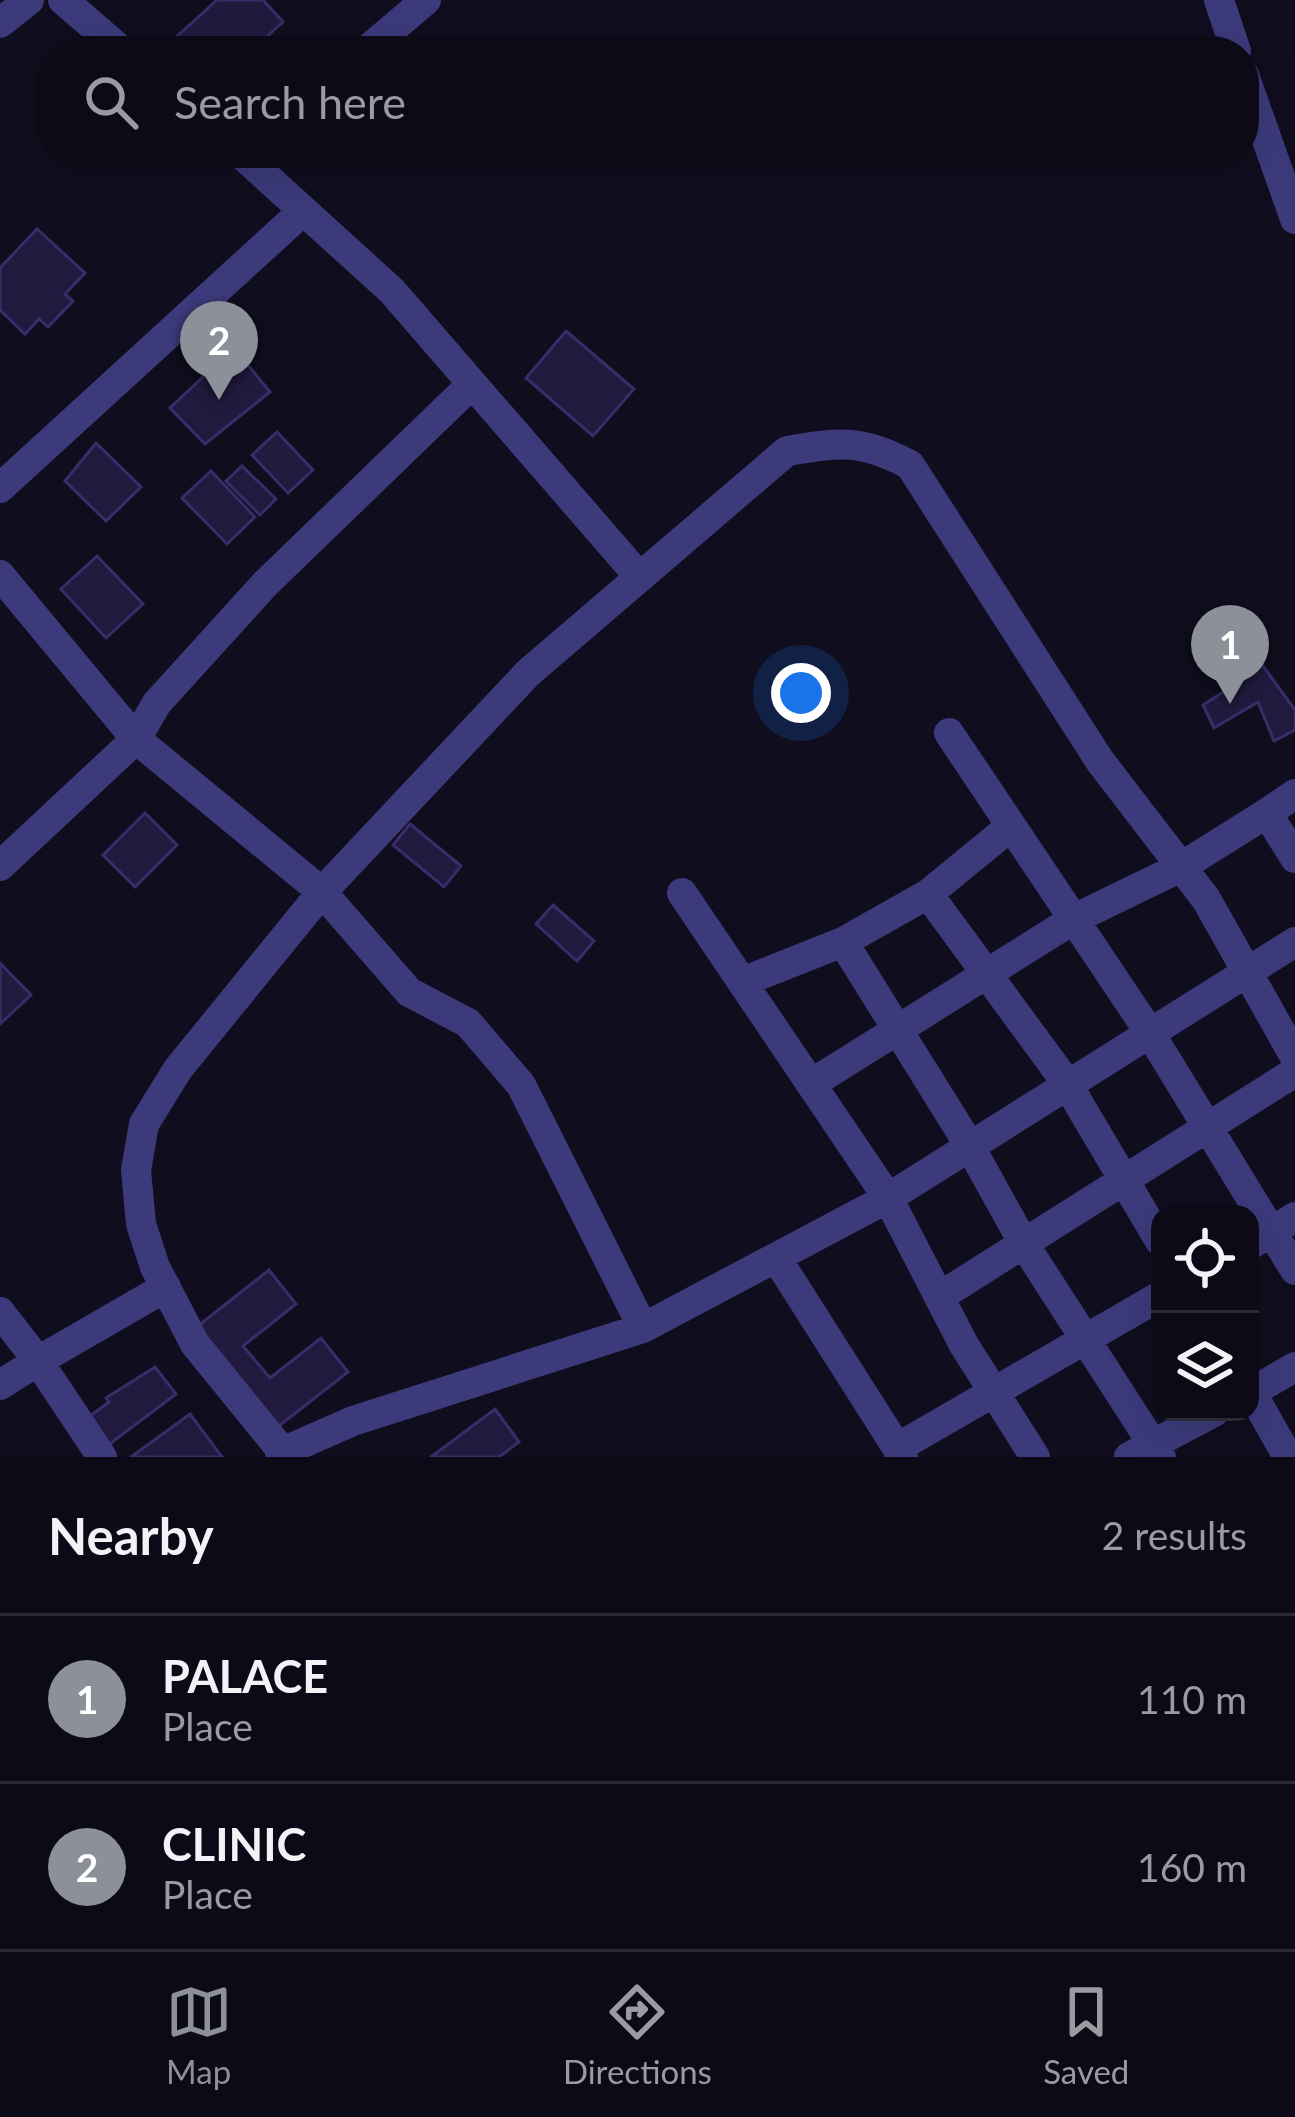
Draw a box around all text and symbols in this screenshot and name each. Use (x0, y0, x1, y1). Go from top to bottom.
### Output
search box (36, 36, 1259, 168)
icon: search (78, 69, 144, 135)
text: Search here (174, 75, 406, 129)
pin: 2 (180, 301, 258, 400)
pin: 1 (1191, 605, 1269, 704)
your location (771, 663, 831, 723)
map controls (1151, 1205, 1259, 1421)
button: locate (1151, 1205, 1259, 1313)
button: layers (1151, 1313, 1259, 1421)
text: Nearby (48, 1505, 214, 1566)
text: 2 results (1102, 1512, 1247, 1558)
text: PALACE (162, 1649, 328, 1703)
text: 1 (76, 1676, 98, 1722)
text: 110 m (1137, 1676, 1247, 1722)
text: Place (162, 1703, 253, 1749)
text: CLINIC (162, 1817, 306, 1871)
text: 2 (76, 1844, 98, 1890)
text: 160 m (1137, 1844, 1247, 1890)
text: Place (162, 1871, 253, 1917)
tab: Map (166, 1979, 232, 2091)
tab: Directions (563, 1979, 712, 2091)
tab: Saved (1043, 1979, 1129, 2091)

